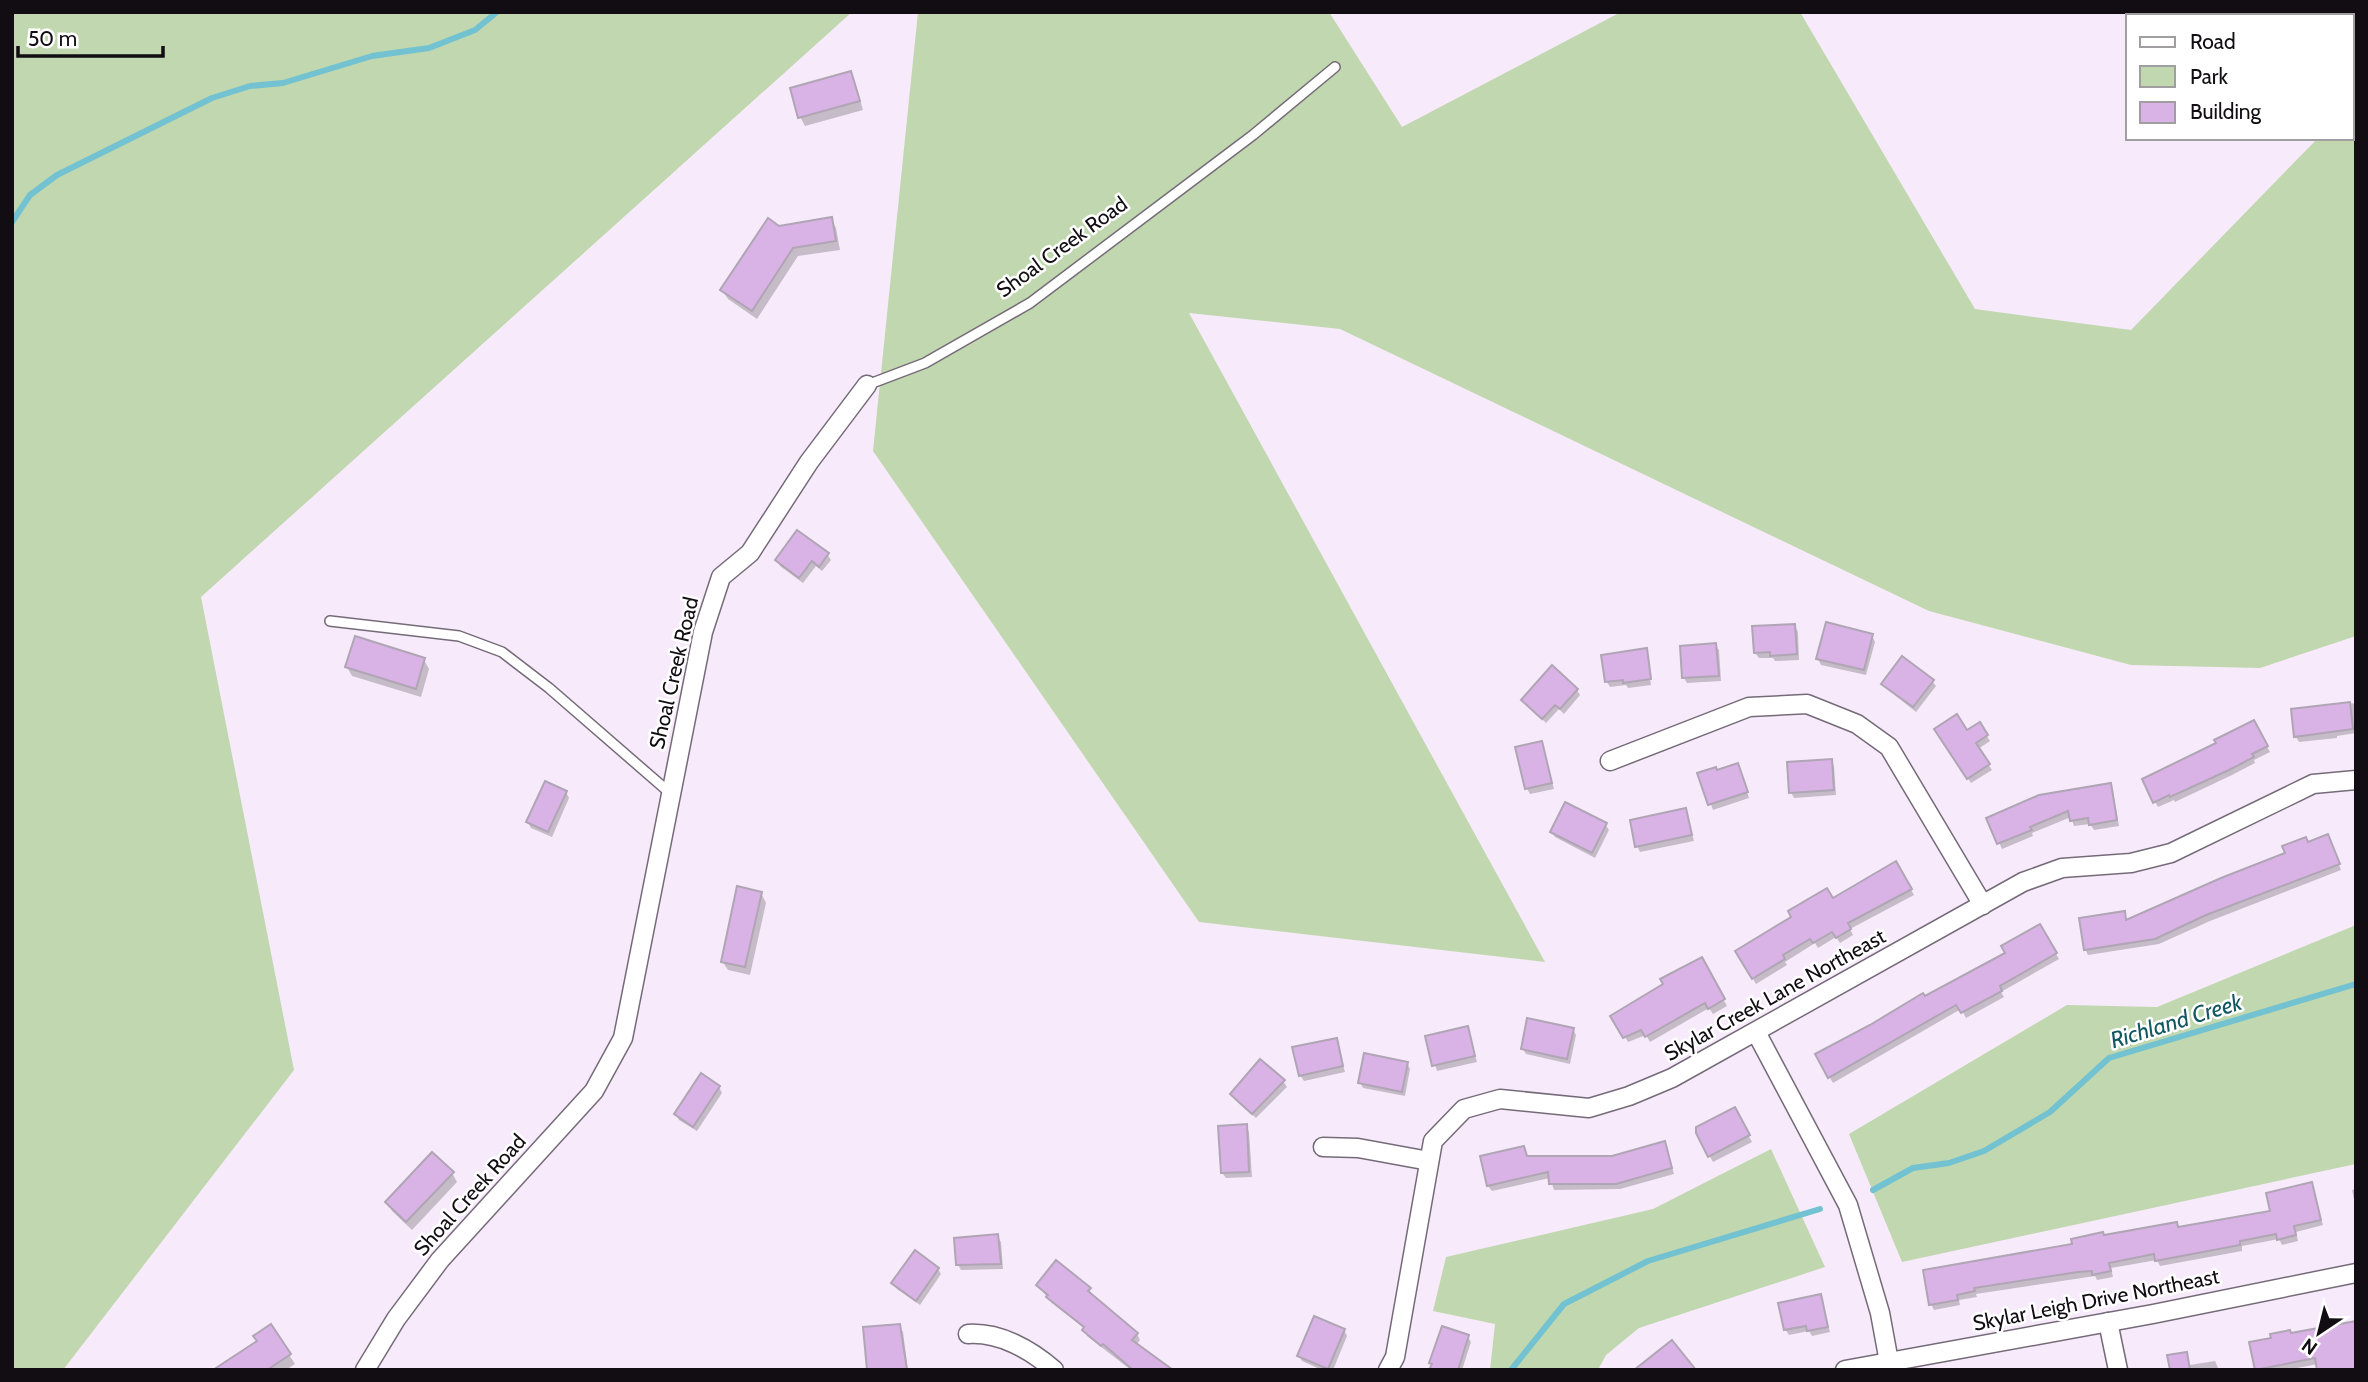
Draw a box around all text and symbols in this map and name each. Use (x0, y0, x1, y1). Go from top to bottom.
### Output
scale bar (18, 14, 163, 58)
legend (2126, 14, 2354, 140)
text: 50 m (28, 26, 77, 51)
text: Road (2190, 29, 2236, 54)
text: Park (2190, 64, 2228, 89)
text: Building (2190, 99, 2262, 124)
street label: Shoal Creek Road (992, 191, 1132, 302)
street label: Shoal Creek Road (644, 594, 703, 751)
street label: Skylar Creek Lane Northeast (1660, 923, 1890, 1066)
water label: Richland Creek (2107, 987, 2246, 1054)
street label: Shoal Creek Road (408, 1129, 531, 1261)
street label: Skylar Leigh Drive Northeast (1971, 1263, 2221, 1336)
north arrow (2284, 1298, 2354, 1368)
text: N (2297, 1333, 2322, 1360)

